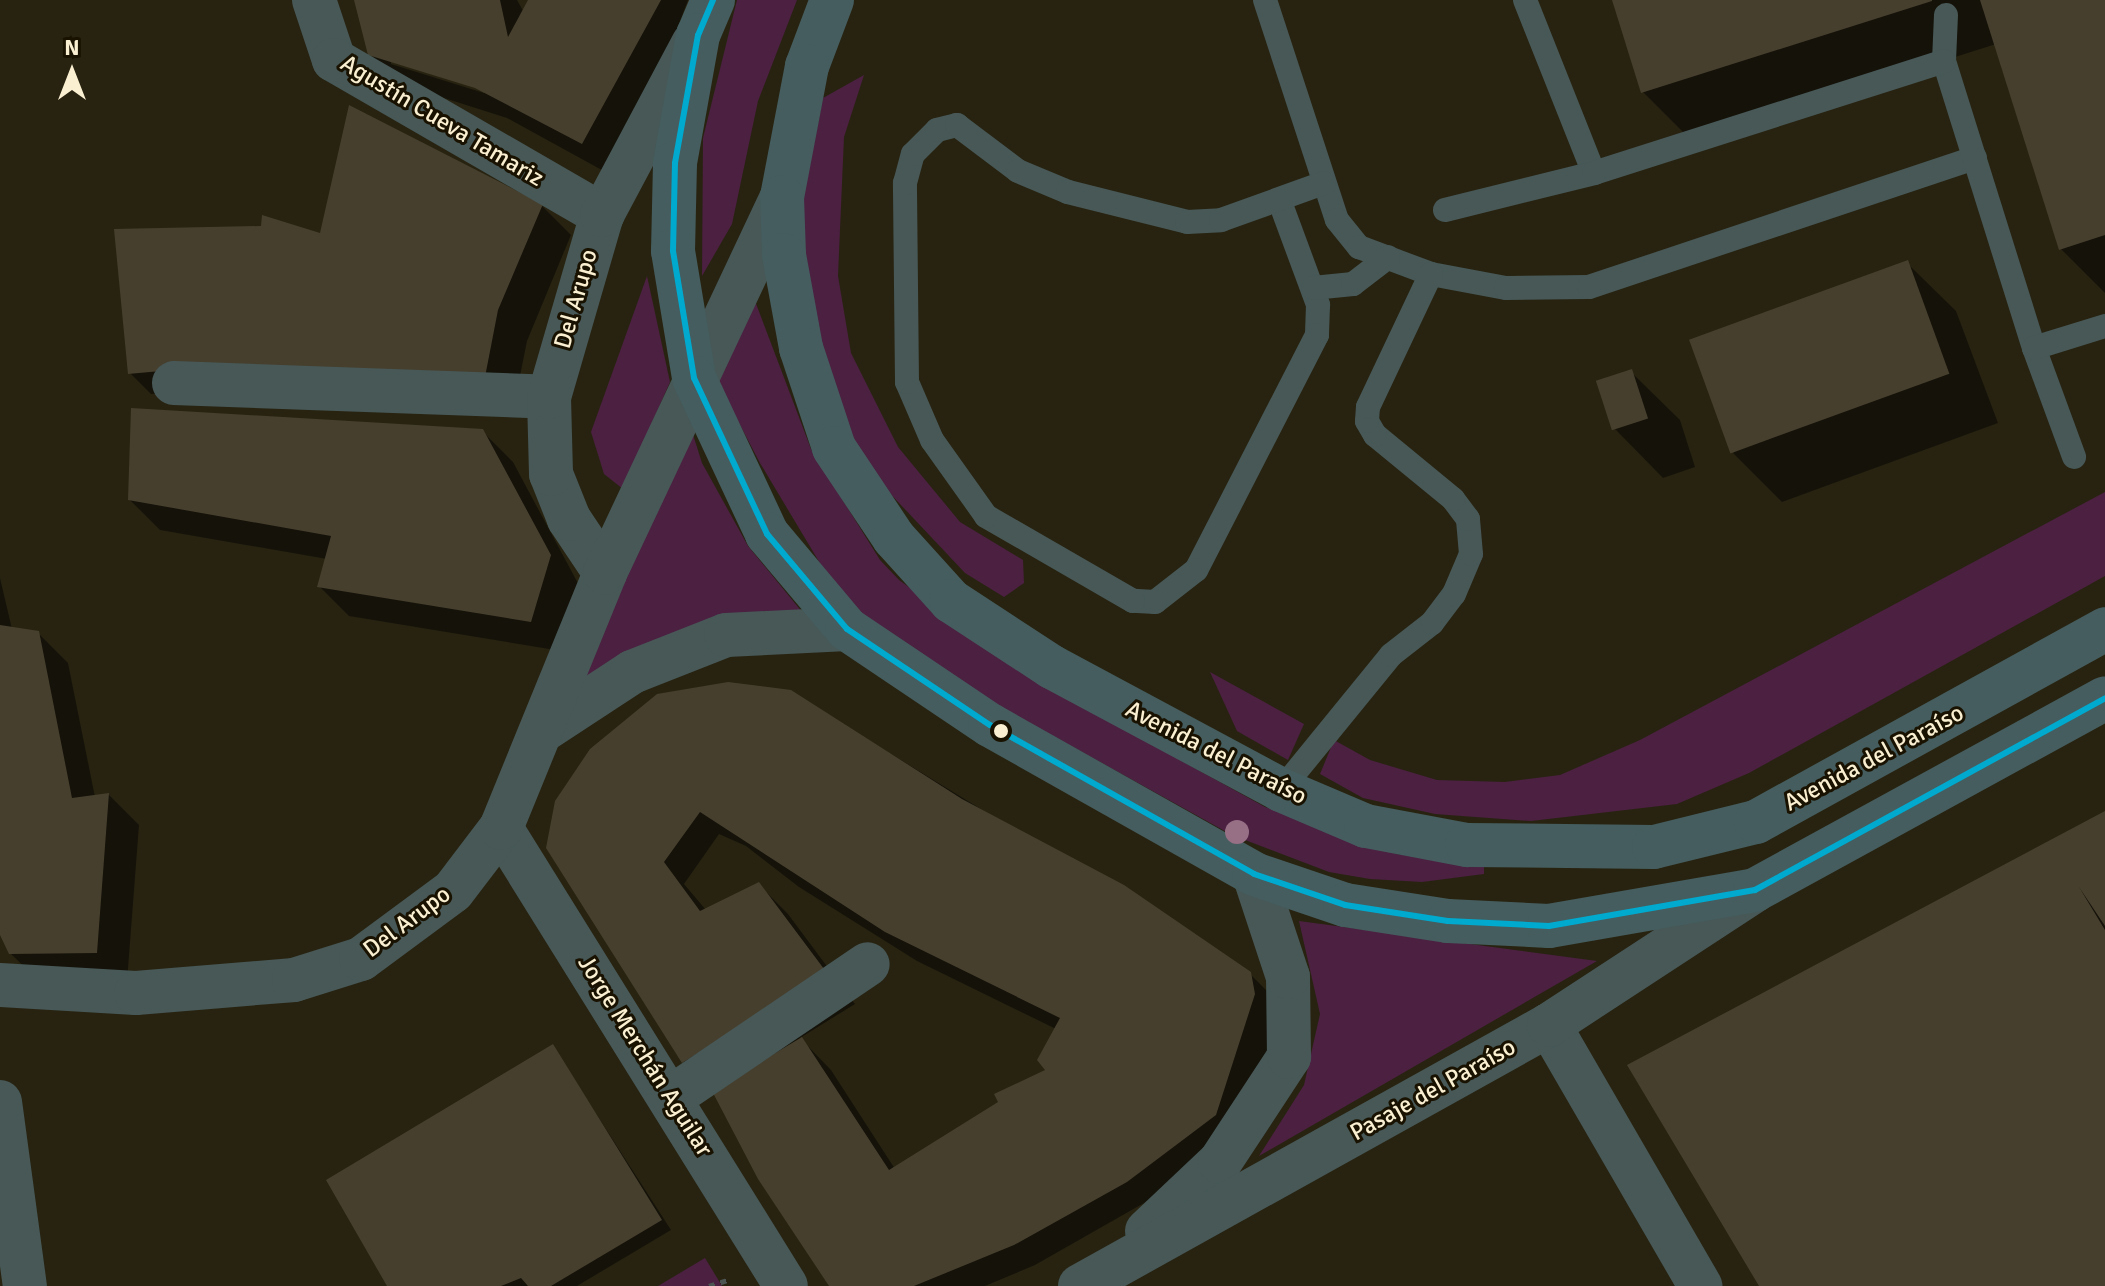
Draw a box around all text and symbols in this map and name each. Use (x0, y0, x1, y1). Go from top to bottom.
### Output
north arrow (32, 32, 112, 112)
text: N (64, 34, 80, 61)
street label: Agustín Cueva Tamariz (335, 49, 549, 193)
street label: Del Arupo (548, 246, 604, 352)
street label: Avenida del Paraíso (1121, 695, 1311, 811)
street label: Avenida del Paraíso (1779, 698, 1969, 818)
unlabelled marker (993, 723, 1009, 739)
street label: Del Arupo (358, 880, 456, 964)
street label: Jorge Merchán Aguilar (571, 950, 719, 1162)
street label: Pasaje del Paraíso (1345, 1033, 1521, 1147)

